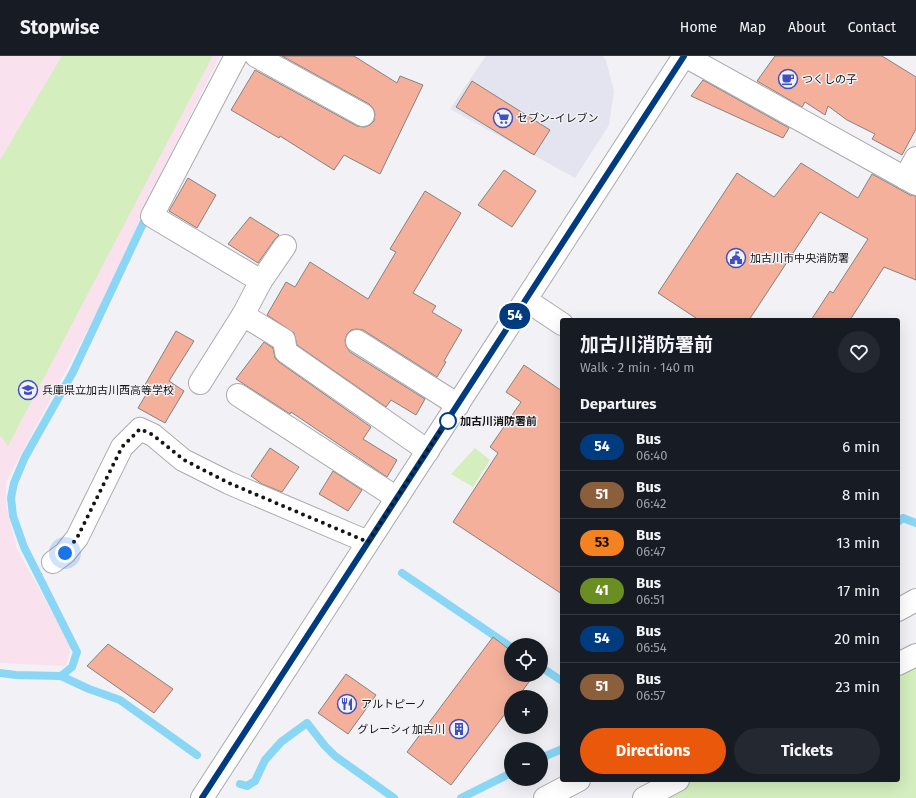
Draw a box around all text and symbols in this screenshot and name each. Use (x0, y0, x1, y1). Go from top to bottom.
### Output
text: Stopwise (20, 16, 100, 39)
text: Home (680, 19, 717, 36)
text: Map (739, 19, 766, 36)
text: About (788, 19, 826, 36)
text: Contact (848, 19, 896, 36)
cafe icon: つくしの子 (777, 68, 799, 90)
place label: つくしの子 (802, 73, 857, 86)
supermarket icon: セブン-イレブン (492, 107, 514, 129)
place label: セブン-イレブン (517, 112, 598, 125)
public building icon: 加古川市中央消防署 (725, 247, 747, 269)
place label: 加古川市中央消防署 (750, 252, 849, 265)
line badge: 54 (497, 303, 533, 329)
text: 54 (507, 307, 523, 324)
button: heart (838, 331, 880, 373)
text: 加古川消防署前 (580, 333, 713, 356)
text: Walk · 2 min · 140 m (580, 360, 694, 375)
school or university icon: 兵庫県立加古川西高等学校 (17, 379, 39, 401)
place label: 兵庫県立加古川西高等学校 (42, 384, 174, 397)
text: Departures (580, 395, 657, 413)
marker: 加古川消防署前 (439, 412, 457, 430)
place label: 加古川消防署前 (460, 415, 537, 428)
text: Bus (636, 430, 661, 448)
text: 54 (594, 438, 610, 455)
text: 6 min (842, 438, 880, 456)
text: 06:40 (636, 448, 667, 463)
text: Bus (636, 478, 661, 496)
text: 51 (595, 486, 609, 503)
text: 8 min (842, 486, 880, 504)
text: 06:42 (636, 496, 666, 511)
text: Bus (636, 526, 661, 544)
text: 53 (595, 534, 609, 551)
text: 13 min (836, 534, 880, 552)
your location (55, 543, 75, 563)
text: 06:47 (636, 544, 666, 559)
text: Bus (636, 574, 661, 592)
text: 41 (595, 582, 609, 599)
text: 17 min (837, 582, 880, 600)
text: 06:51 (636, 592, 665, 607)
text: Bus (636, 622, 661, 640)
text: 54 (594, 630, 610, 647)
text: 20 min (834, 630, 880, 648)
map controls (504, 638, 548, 786)
button: locate (504, 638, 548, 682)
text: 06:54 (636, 640, 667, 655)
text: Bus (636, 670, 661, 688)
text: 51 (595, 678, 609, 695)
text: 23 min (835, 678, 880, 696)
text: 06:57 (636, 688, 665, 703)
button: + (504, 690, 548, 734)
restaurant icon: アルトピーノ (336, 693, 358, 715)
place label: アルトピーノ (361, 698, 426, 711)
building icon: グレーシィ加古川 (448, 718, 470, 740)
place label: グレーシィ加古川 (357, 723, 445, 736)
button: Directions (580, 728, 726, 774)
button: Tickets (734, 728, 880, 774)
button: − (504, 742, 548, 786)

